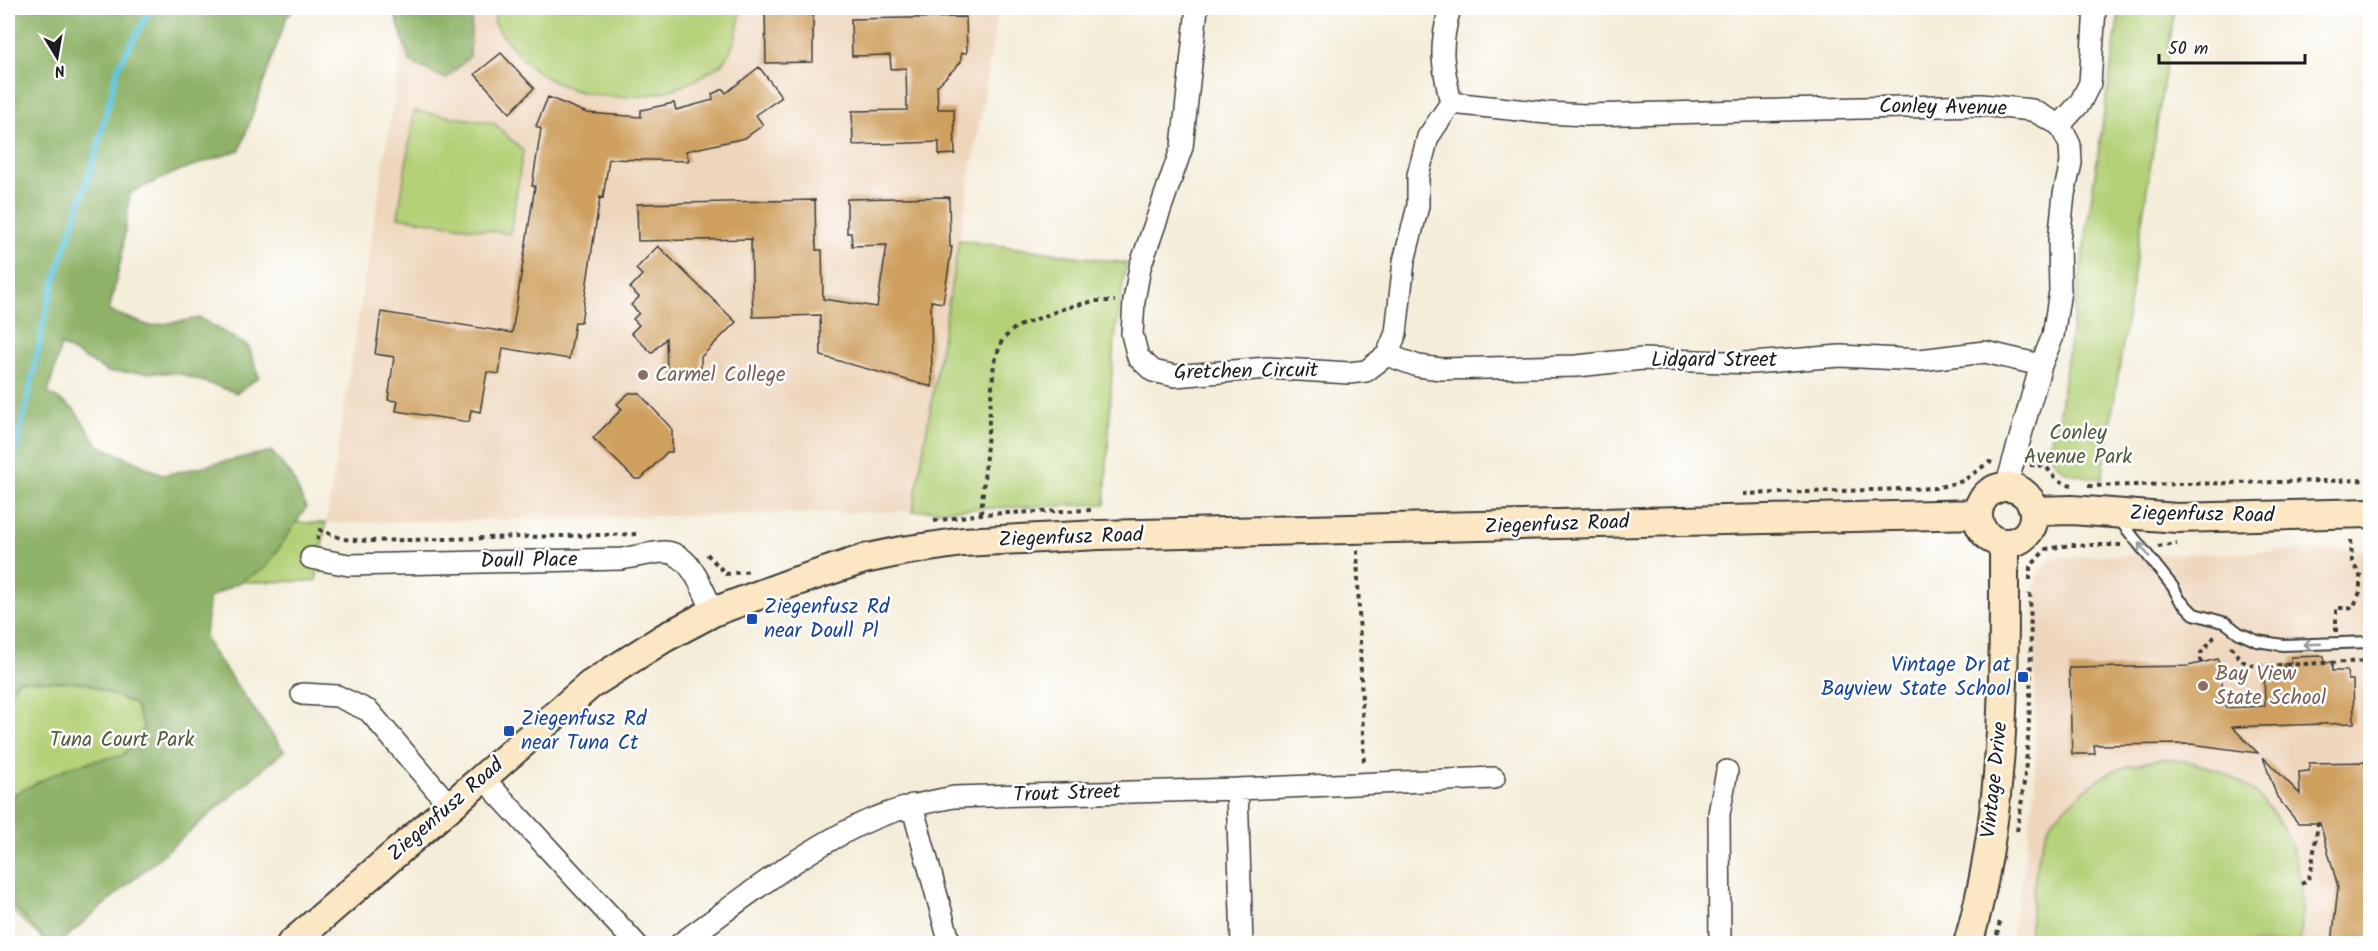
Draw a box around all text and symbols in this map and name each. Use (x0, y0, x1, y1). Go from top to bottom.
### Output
north arrow (27, 27, 87, 87)
scale bar (2159, 27, 2304, 65)
text: 50 m (2168, 35, 2208, 64)
text: N (52, 57, 67, 83)
street label: Conley Avenue (1879, 90, 2008, 126)
street label: Lidgard Street (1651, 344, 1778, 377)
street label: Gretchen Circuit (1174, 354, 1319, 390)
place label: Carmel College (655, 359, 786, 392)
marker: Carmel College (636, 368, 650, 382)
park label: Conley Avenue Park (2024, 417, 2132, 474)
street label: Ziegenfusz Road (2129, 497, 2275, 533)
street label: Ziegenfusz Road (1484, 506, 1630, 544)
street label: Ziegenfusz Road (998, 519, 1144, 557)
one-way arrow (2138, 542, 2151, 558)
street label: Doull Place (480, 544, 578, 578)
place label: Ziegenfusz Rd near Doull Pl (764, 591, 890, 648)
marker: Ziegenfusz Rd near Doull Pl (745, 612, 759, 626)
one-way arrow (2303, 639, 2323, 650)
place label: Vintage Dr at Bayview State School (1821, 649, 2012, 706)
place label: Bay View State School (2215, 658, 2326, 715)
marker: Vintage Dr at Bayview State School (2016, 670, 2030, 684)
marker: Bay View State School (2196, 679, 2210, 693)
place label: Ziegenfusz Rd near Tuna Ct (521, 703, 647, 760)
street label: Vintage Drive (1972, 720, 2018, 840)
park label: Tuna Court Park (50, 724, 194, 757)
marker: Ziegenfusz Rd near Tuna Ct (502, 724, 516, 738)
street label: Ziegenfusz Road (381, 750, 512, 870)
street label: Trout Street (1013, 776, 1122, 812)

